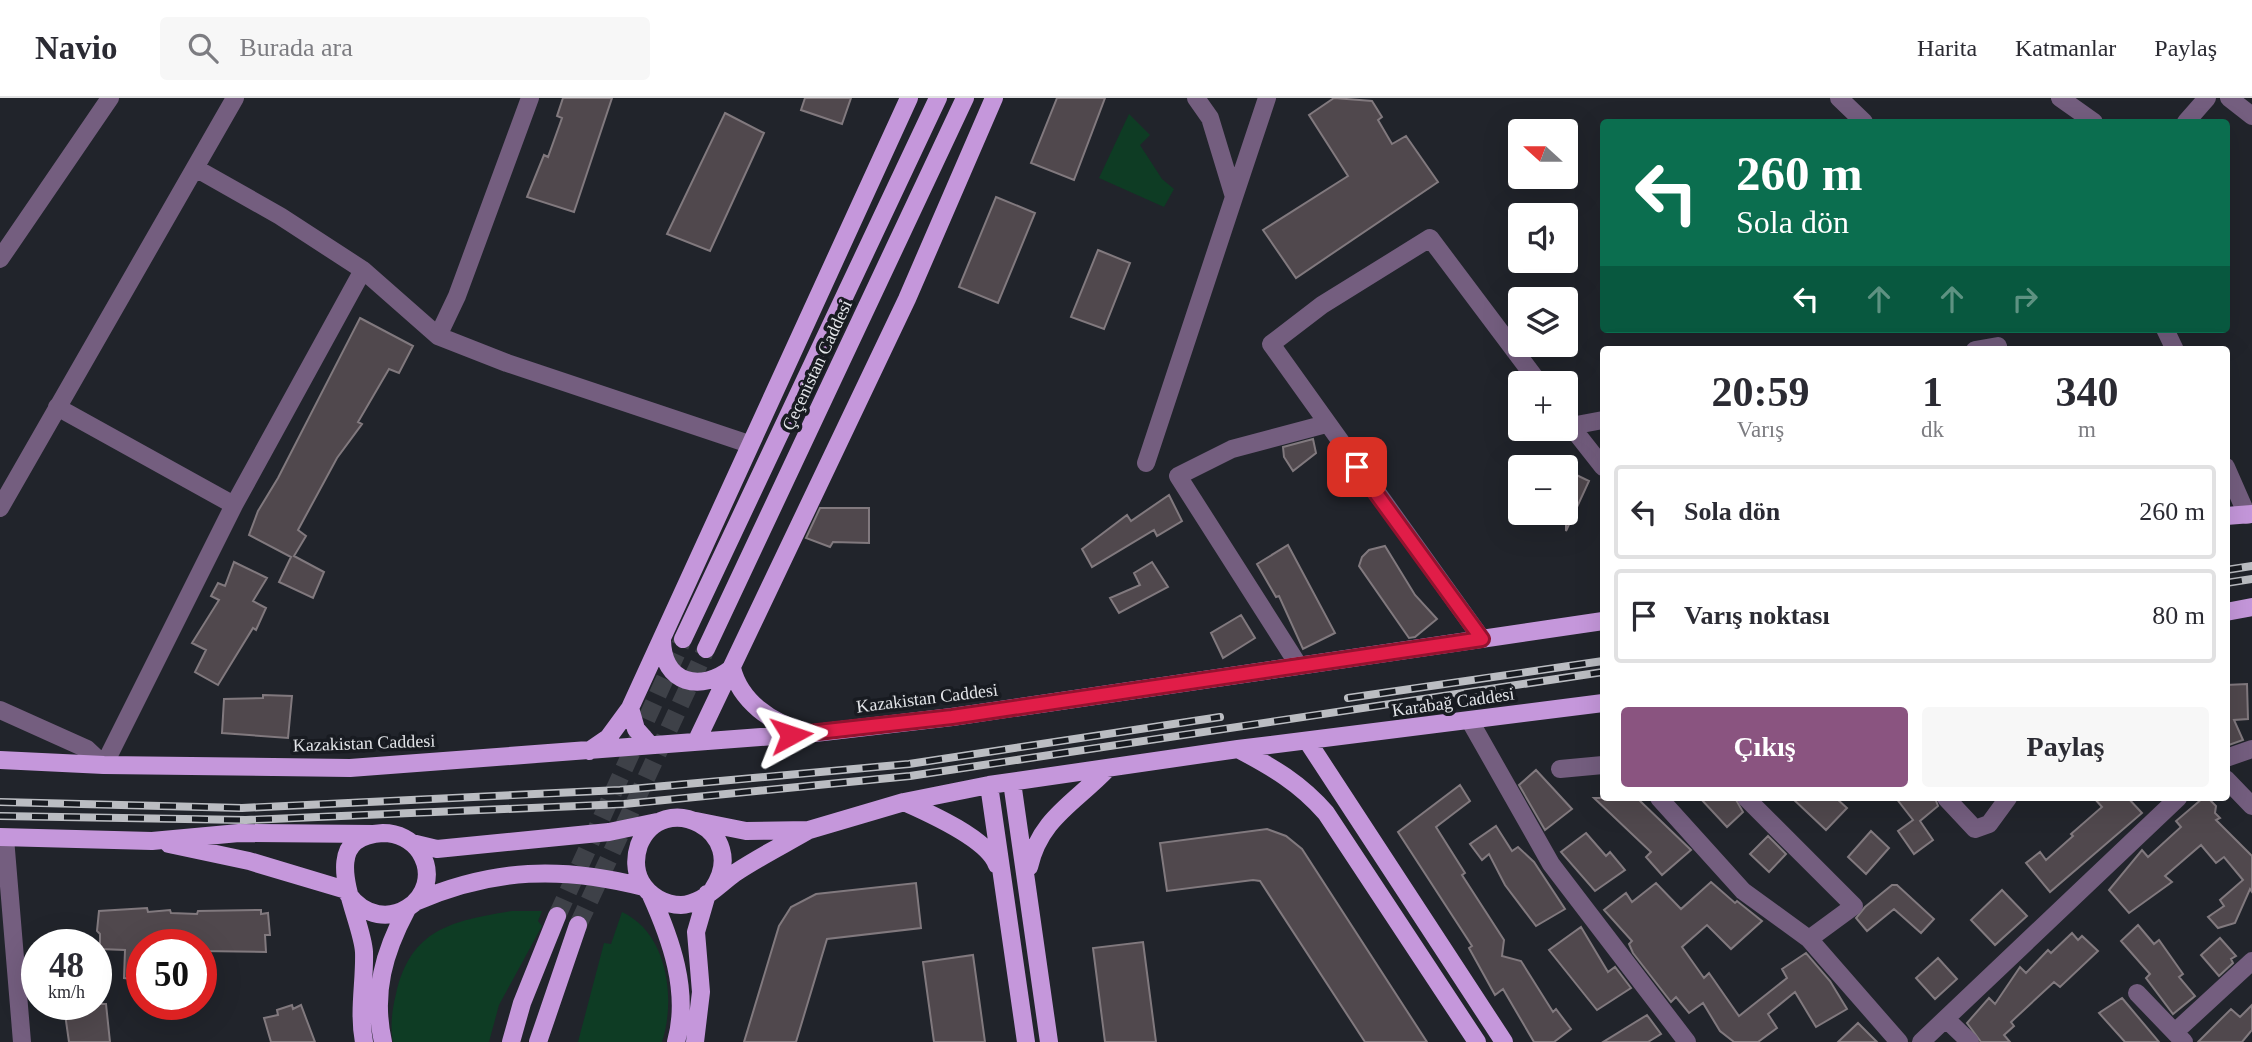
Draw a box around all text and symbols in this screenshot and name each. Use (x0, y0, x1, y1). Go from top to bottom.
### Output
search box (160, 17, 650, 80)
icon: search (184, 29, 222, 67)
text: Navio (35, 30, 118, 66)
text: Burada ara (240, 33, 353, 62)
text: Harita (1917, 35, 1977, 61)
text: Katmanlar (2015, 35, 2116, 61)
text: Paylaş (2154, 35, 2217, 61)
north arrow (1508, 119, 1578, 189)
map controls (1508, 119, 1578, 525)
text: 260 m (1736, 146, 1863, 201)
icon: left (1621, 147, 1712, 238)
button: sound (1508, 203, 1578, 273)
text: Sola dön (1736, 204, 1849, 240)
icon: left (1787, 280, 1825, 318)
icon: ahead (1860, 280, 1898, 318)
icon: ahead (1933, 280, 1971, 318)
icon: right (2006, 280, 2044, 318)
button: layers (1508, 287, 1578, 357)
street label: Çeçenistan Caddesi (778, 297, 856, 433)
text: 20:59 (1712, 369, 1810, 415)
text: 1 (1922, 369, 1943, 415)
text: 340 (2056, 369, 2119, 415)
button: + (1508, 371, 1578, 441)
text: Varış (1737, 417, 1784, 442)
text: dk (1921, 417, 1944, 442)
text: m (2078, 417, 2096, 442)
pin (1327, 437, 1387, 497)
icon: arrive (1338, 448, 1376, 486)
button: − (1508, 455, 1578, 525)
icon: left (1625, 493, 1663, 531)
text: Sola dön (1684, 497, 1780, 526)
text: 260 m (2139, 497, 2205, 526)
icon: arrive (1625, 597, 1663, 635)
text: Varış noktası (1684, 601, 1830, 630)
text: 80 m (2152, 601, 2205, 630)
street label: Kazakistan Caddesi (855, 679, 999, 717)
street label: Karabağ Caddesi (1390, 684, 1516, 720)
position arrow (754, 698, 828, 772)
button: Çıkış (1621, 707, 1908, 787)
button: Paylaş (1922, 707, 2209, 787)
street label: Kazakistan Caddesi (292, 731, 436, 755)
speed limit sign: 50 (126, 929, 217, 1020)
text: 48 (49, 946, 84, 985)
text: km/h (48, 982, 85, 1002)

